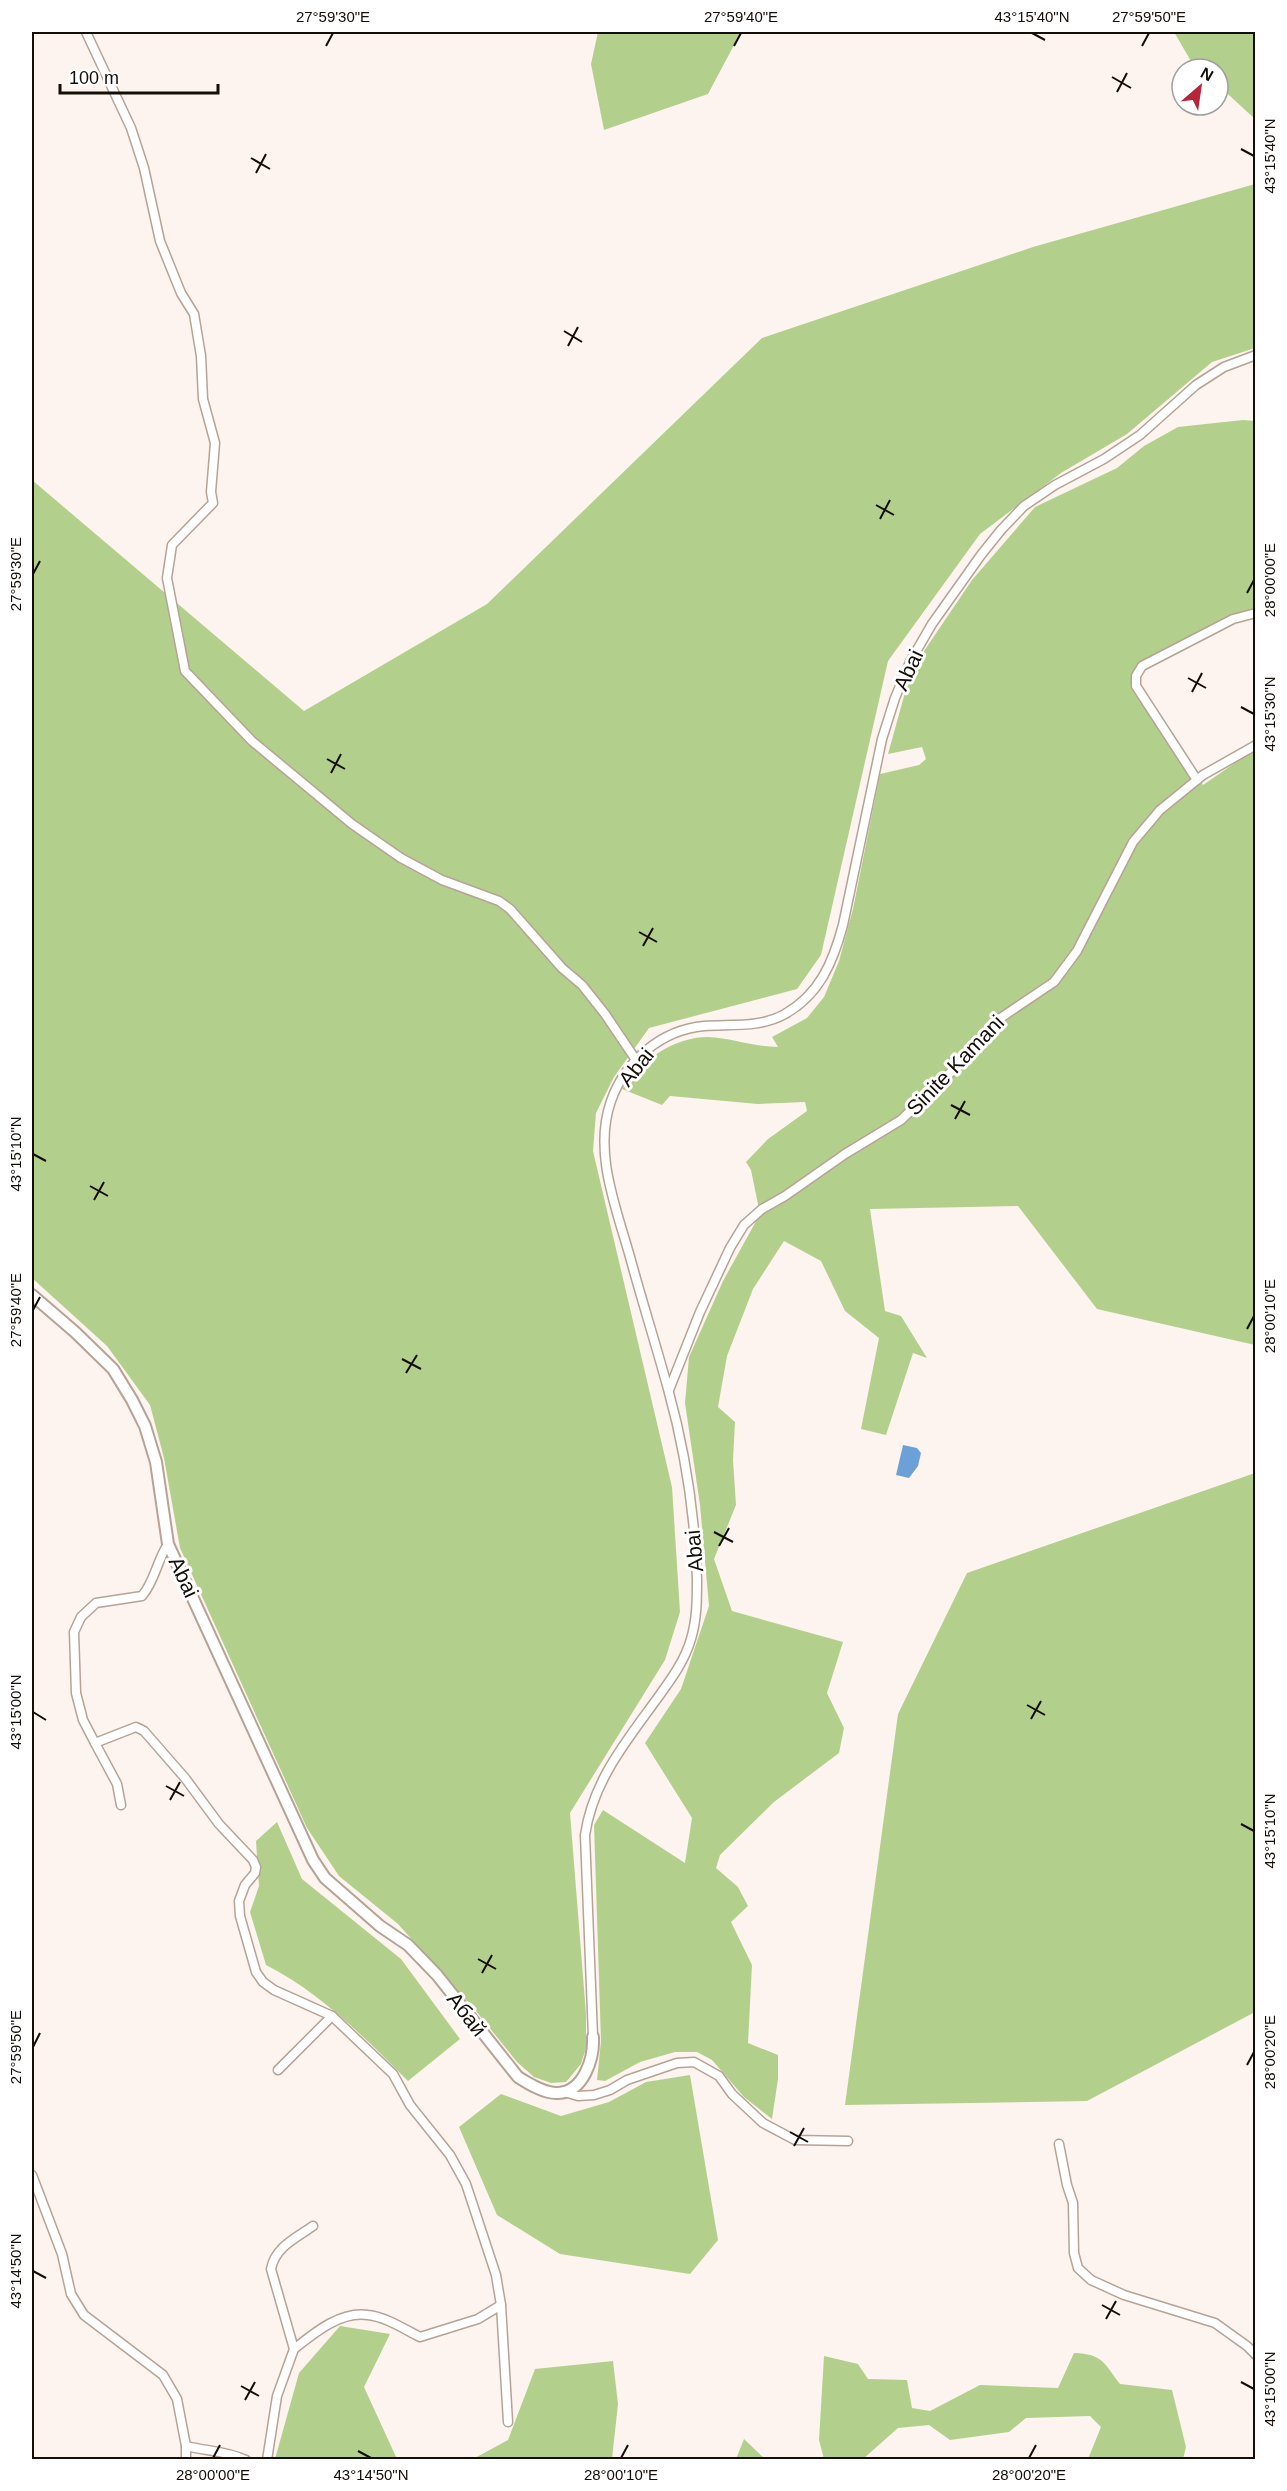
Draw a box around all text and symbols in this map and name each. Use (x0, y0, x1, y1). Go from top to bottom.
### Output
text: 27°59'30"E (296, 8, 370, 25)
text: 27°59'40"E (704, 8, 778, 25)
text: 43°15'40"N (994, 8, 1070, 25)
text: 27°59'50"E (1112, 8, 1186, 25)
scale bar (60, 57, 218, 95)
north arrow (1170, 57, 1230, 117)
text: N (1198, 64, 1216, 85)
text: 100 m (69, 68, 119, 88)
text: 43°15'40"N (1261, 118, 1278, 194)
text: 27°59'30"E (7, 537, 24, 611)
text: 28°00'00"E (1261, 543, 1278, 617)
street label: Abai (889, 646, 927, 694)
text: 43°15'30"N (1261, 676, 1278, 752)
street label: Sinite Kamani (902, 1010, 1008, 1120)
street label: Abai (614, 1043, 658, 1091)
text: 43°15'10"N (7, 1116, 24, 1192)
text: 27°59'40"E (7, 1273, 24, 1347)
text: 28°00'10"E (1261, 1279, 1278, 1353)
street label: Abai (681, 1529, 707, 1573)
street label: Abai (165, 1553, 203, 1601)
text: 43°15'00"N (7, 1674, 24, 1750)
text: 43°15'10"N (1261, 1793, 1278, 1869)
street label: Абай (443, 1988, 491, 2040)
text: 27°59'50"E (7, 2010, 24, 2084)
text: 28°00'20"E (1261, 2015, 1278, 2089)
text: 43°14'50"N (7, 2233, 24, 2309)
text: 43°15'00"N (1261, 2351, 1278, 2427)
text: 28°00'00"E (176, 2466, 250, 2483)
text: 43°14'50"N (333, 2466, 409, 2483)
text: 28°00'10"E (584, 2466, 658, 2483)
text: 28°00'20"E (992, 2466, 1066, 2483)

